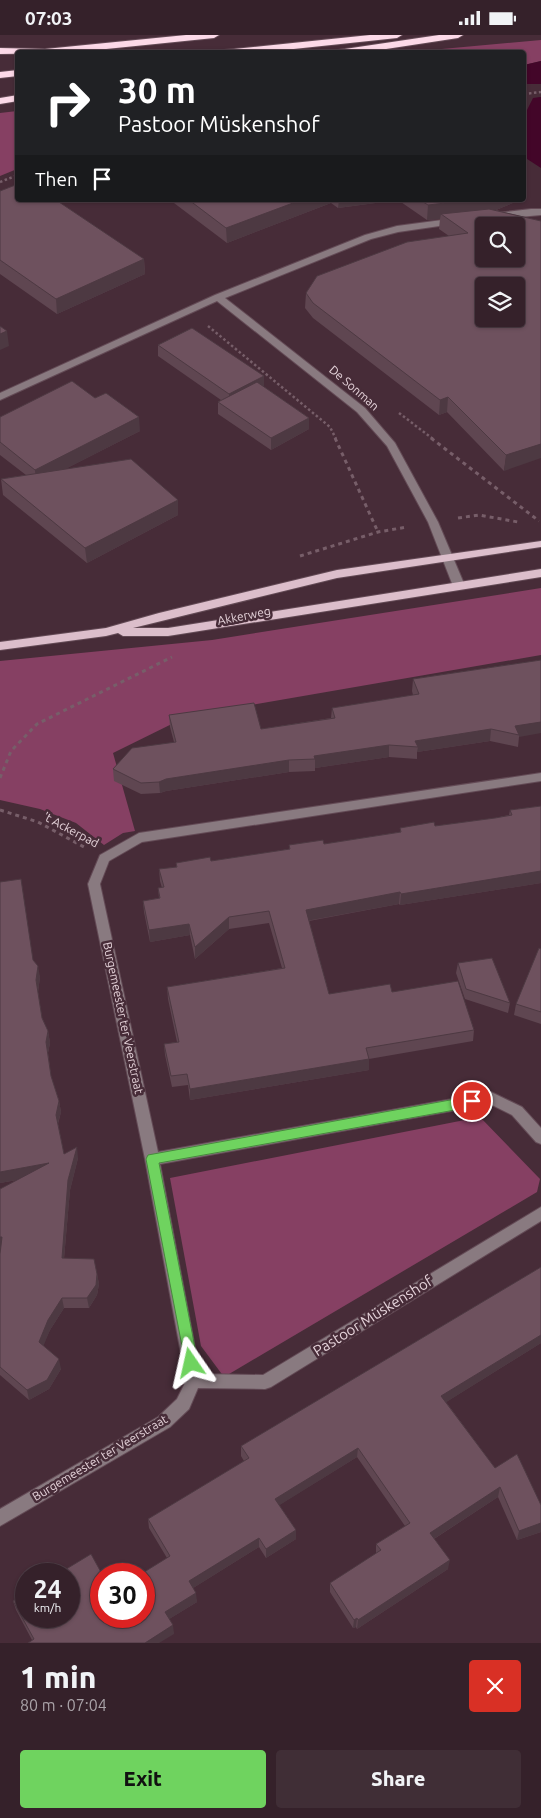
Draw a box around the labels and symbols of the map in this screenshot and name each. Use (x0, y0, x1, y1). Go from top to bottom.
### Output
street label: De Sonman (327, 363, 382, 413)
street label: Akkerweg (216, 604, 272, 627)
street label: 't Ackerpad (41, 810, 101, 850)
street label: Burgemeester ter Veerstraat (101, 941, 146, 1095)
pin (451, 1080, 493, 1122)
street label: Pastoor Müskenshof (310, 1272, 436, 1359)
position arrow (164, 1336, 216, 1388)
street label: Burgemeester ter Veerstraat (30, 1412, 170, 1503)
speed limit sign: 30 (90, 1563, 155, 1628)

